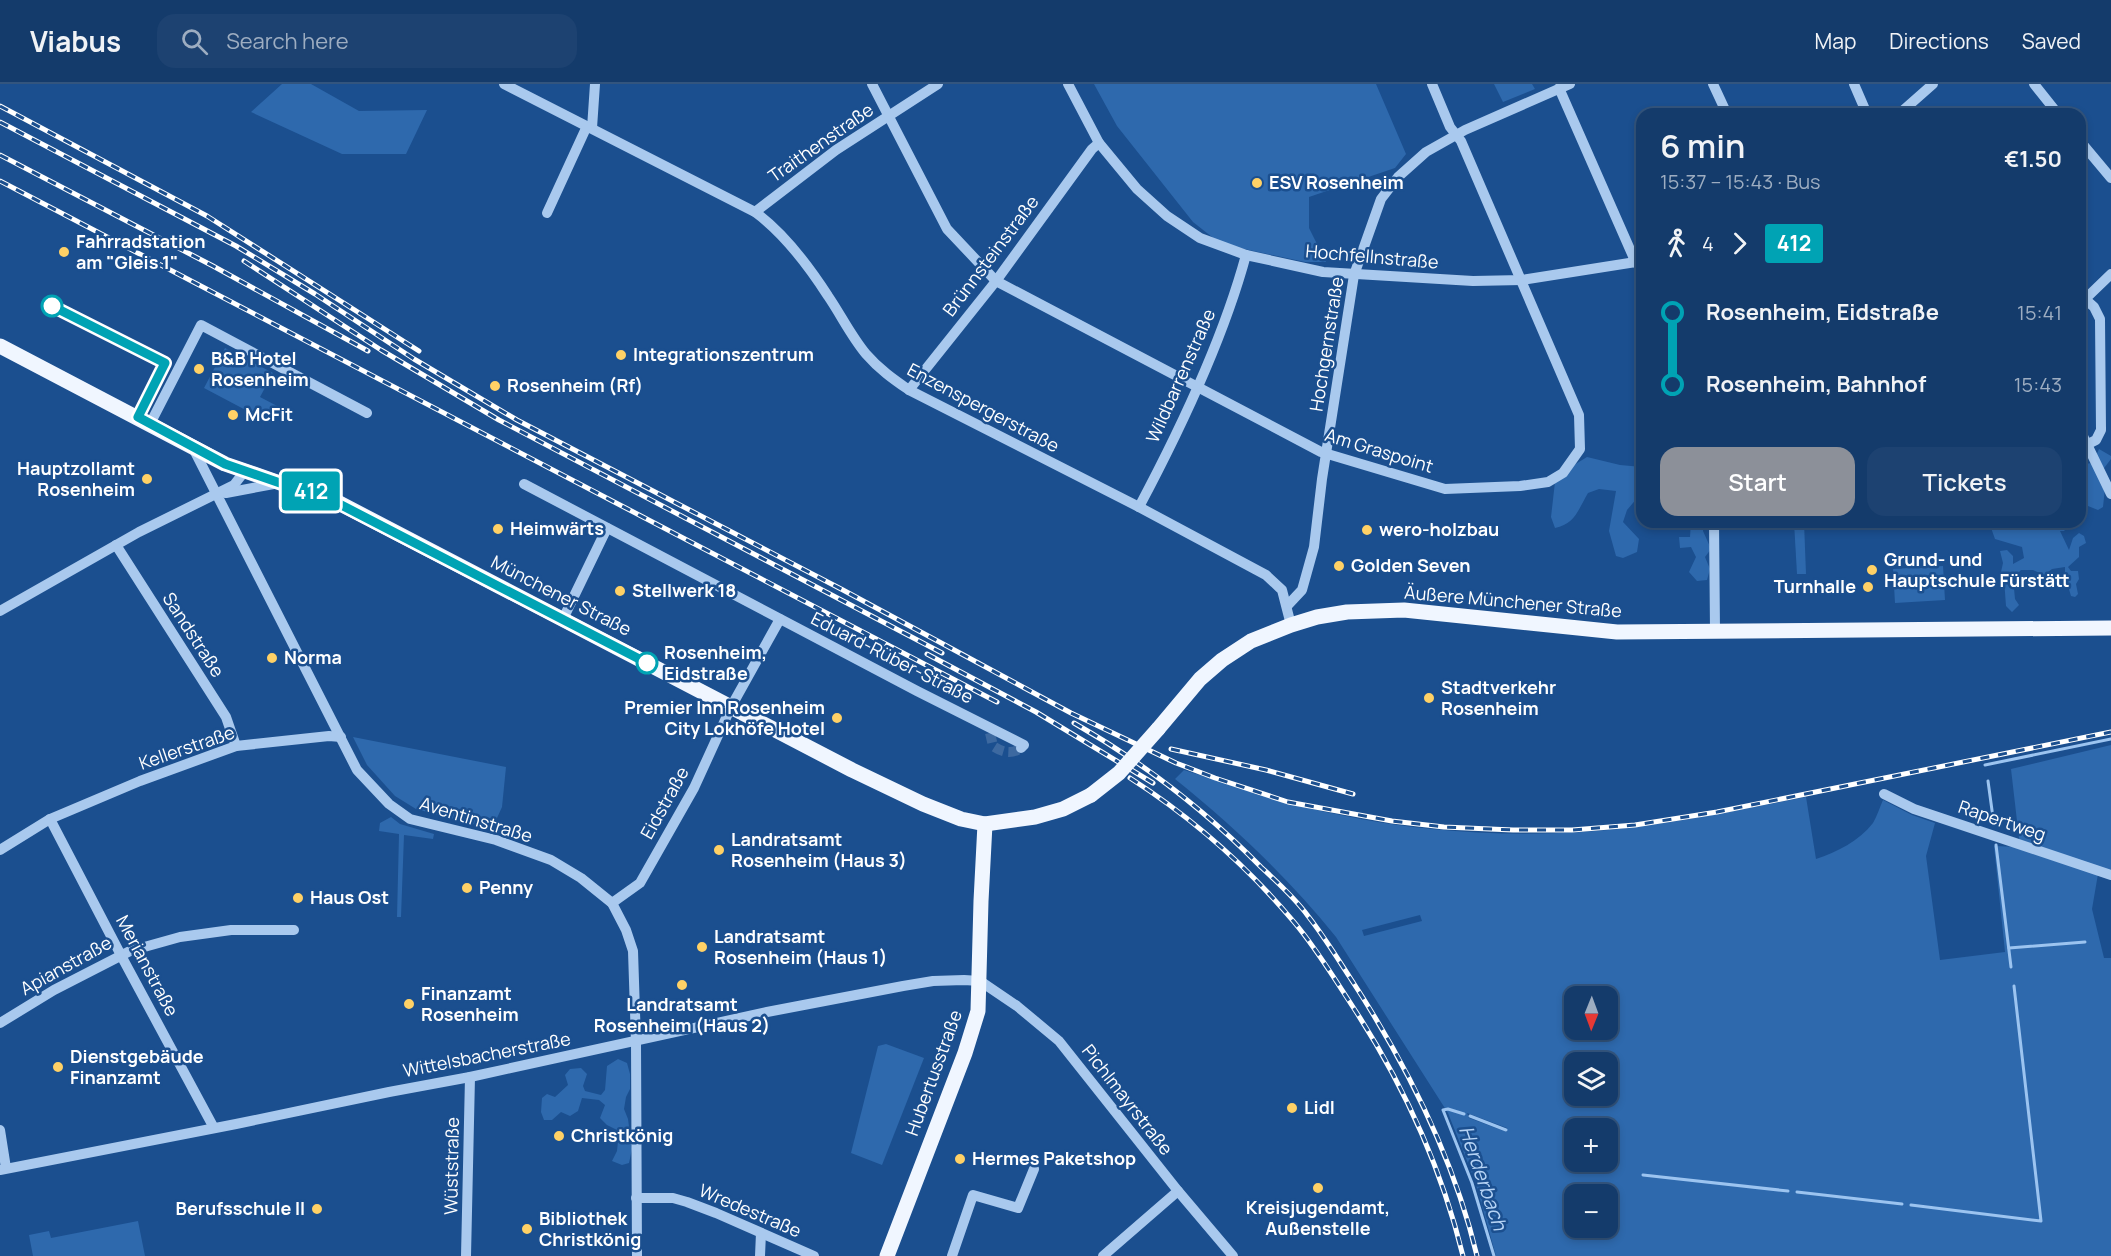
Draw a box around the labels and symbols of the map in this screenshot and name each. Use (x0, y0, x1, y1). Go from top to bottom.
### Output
street label: Traithenstraße (763, 97, 878, 187)
place label: ESV Rosenheim (1269, 170, 1404, 194)
marker: ESV Rosenheim (1250, 176, 1264, 190)
street label: Brünnsteinstraße (937, 190, 1044, 321)
place label: Fahrradstation am "Gleis 1" (76, 229, 205, 274)
street label: Hochfellnstraße (1305, 238, 1440, 274)
marker: Fahrradstation am "Gleis 1" (57, 245, 71, 259)
street label: Hochgernstraße (1304, 275, 1349, 413)
unlabelled marker (41, 295, 63, 317)
street label: Wildbarrenstraße (1140, 305, 1220, 446)
place label: Integrationszentrum (633, 342, 814, 366)
place label: B&B Hotel Rosenheim (211, 346, 309, 391)
marker: Integrationszentrum (614, 348, 628, 362)
street label: Enzenspergerstraße (903, 357, 1064, 457)
marker: B&B Hotel Rosenheim (192, 362, 206, 376)
place label: Rosenheim (Rf) (507, 373, 643, 397)
marker: Rosenheim (Rf) (488, 379, 502, 393)
place label: McFit (245, 402, 293, 426)
marker: McFit (226, 408, 240, 422)
street label: Am Graspoint (1322, 422, 1436, 478)
place label: Hauptzollamt Rosenheim (17, 456, 135, 501)
marker: Hauptzollamt Rosenheim (140, 472, 154, 486)
line badge: 412 (276, 472, 346, 510)
place label: Heimwärts (510, 516, 604, 540)
place label: wero-holzbau (1379, 517, 1499, 541)
marker: Heimwärts (491, 522, 505, 536)
marker: wero-holzbau (1360, 523, 1374, 537)
place label: Grund- und Hauptschule Fürstätt (1884, 547, 2070, 592)
street label: Münchener Straße (487, 549, 636, 641)
place label: Golden Seven (1351, 553, 1471, 577)
marker: Golden Seven (1332, 559, 1346, 573)
marker: Grund- und Hauptschule Fürstätt (1865, 563, 1879, 577)
place label: Turnhalle (1774, 574, 1856, 598)
place label: Stellwerk 18 (632, 578, 736, 602)
street label: Äußere Münchener Straße (1403, 580, 1623, 622)
marker: Turnhalle (1861, 580, 1875, 594)
marker: Stellwerk 18 (613, 584, 627, 598)
street label: Sandstraße (158, 587, 230, 681)
street label: Eduard-Rüber-Straße (807, 606, 978, 708)
place label: Rosenheim, Eidstraße (664, 640, 767, 685)
place label: Norma (284, 645, 342, 669)
marker: Norma (265, 651, 279, 665)
marker: Rosenheim, Eidstraße (636, 652, 658, 674)
place label: Stadtverkehr Rosenheim (1441, 675, 1556, 720)
marker: Stadtverkehr Rosenheim (1422, 691, 1436, 705)
place label: Premier Inn Rosenheim City Lokhöfe Hotel (624, 695, 825, 740)
marker: Premier Inn Rosenheim City Lokhöfe Hotel (830, 711, 844, 725)
street label: Kellerstraße (136, 719, 238, 775)
street label: Eidstraße (634, 762, 694, 843)
street label: Aventinstraße (417, 791, 536, 848)
street label: Rapertweg (1955, 794, 2049, 846)
place label: Landratsamt Rosenheim (Haus 3) (731, 827, 907, 872)
marker: Landratsamt Rosenheim (Haus 3) (712, 843, 726, 857)
place label: Penny (479, 875, 533, 899)
marker: Penny (460, 881, 474, 895)
place label: Haus Ost (310, 885, 389, 909)
marker: Haus Ost (291, 891, 305, 905)
street label: Merianstraße (111, 911, 185, 1020)
place label: Landratsamt Rosenheim (Haus 1) (714, 924, 887, 969)
street label: Apianstraße (16, 930, 116, 1000)
marker: Landratsamt Rosenheim (Haus 1) (695, 940, 709, 954)
marker: Landratsamt Rosenheim (Haus 2) (675, 978, 689, 992)
place label: Finanzamt Rosenheim (421, 981, 519, 1026)
north arrow (1564, 986, 1618, 1040)
place label: Landratsamt Rosenheim (Haus 2) (594, 992, 770, 1037)
marker: Finanzamt Rosenheim (402, 997, 416, 1011)
street label: Hubertusstraße (899, 1006, 967, 1139)
street label: Wittelsbacherstraße (401, 1026, 573, 1082)
street label: Pichlmayrstraße (1077, 1039, 1179, 1160)
place label: Dienstgebäude Finanzamt (70, 1044, 204, 1089)
marker: Dienstgebäude Finanzamt (51, 1060, 65, 1074)
place label: Lidl (1304, 1095, 1335, 1119)
marker: Lidl (1285, 1101, 1299, 1115)
street label: Wüststraße (438, 1117, 464, 1215)
water label: Herderbach (1453, 1122, 1514, 1235)
place label: Christkönig (571, 1123, 673, 1147)
marker: Christkönig (552, 1129, 566, 1143)
place label: Hermes Paketshop (972, 1146, 1136, 1170)
marker: Hermes Paketshop (953, 1152, 967, 1166)
street label: Wredestraße (696, 1178, 805, 1242)
marker: Kreisjugendamt, Außenstelle (1311, 1181, 1325, 1195)
place label: Kreisjugendamt, Außenstelle (1246, 1195, 1390, 1240)
place label: Berufsschule II (176, 1196, 305, 1220)
marker: Berufsschule II (310, 1202, 324, 1216)
place label: Bibliothek Christkönig (539, 1206, 641, 1251)
marker: Bibliothek Christkönig (520, 1222, 534, 1236)

